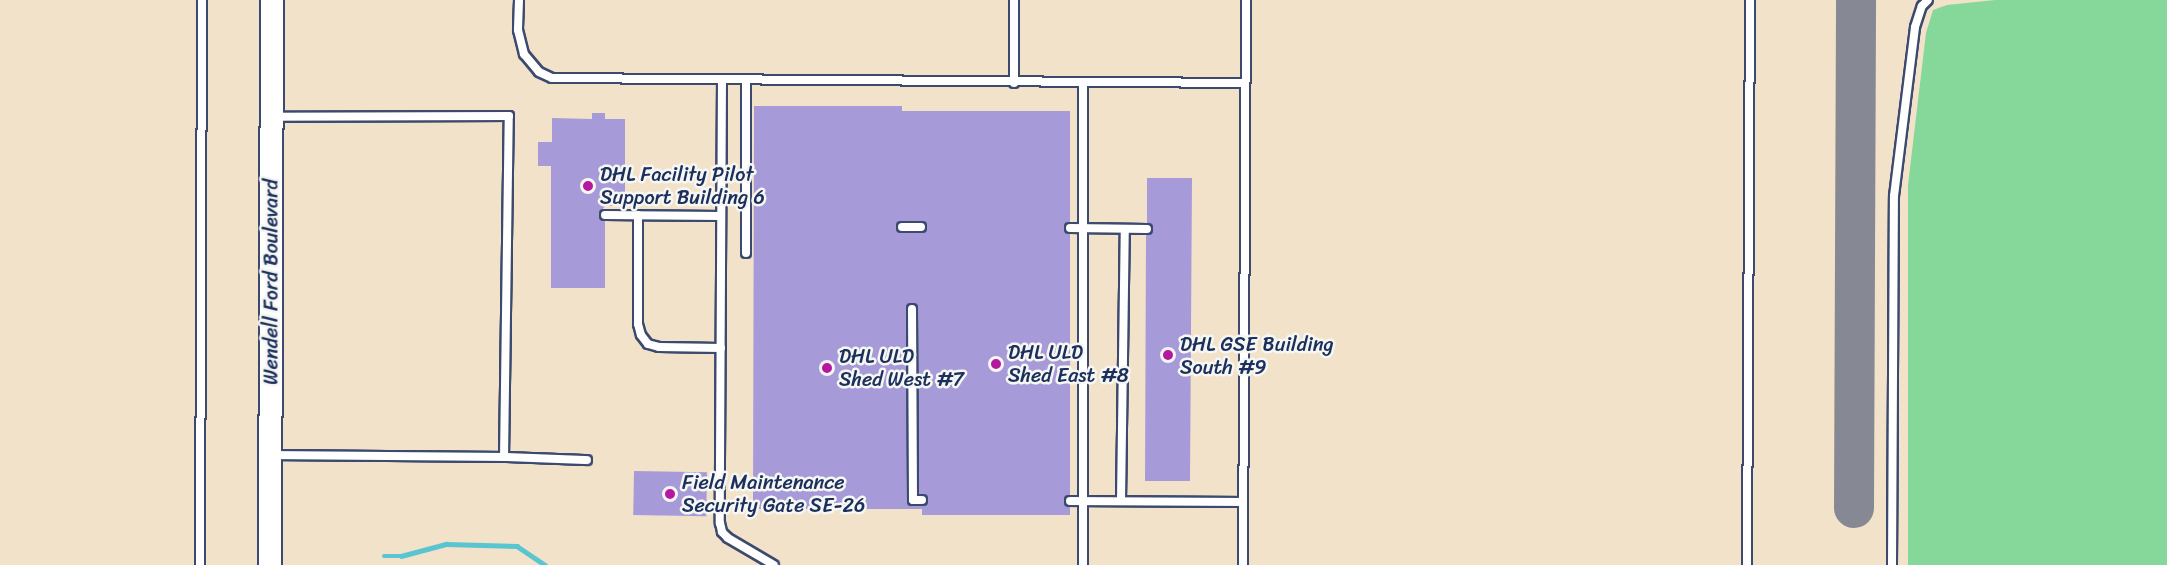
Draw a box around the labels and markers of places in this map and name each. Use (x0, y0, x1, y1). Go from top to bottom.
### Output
place label: DHL Facility Pilot Support Building 6 (600, 162, 765, 209)
marker: DHL Facility Pilot Support Building 6 (581, 179, 595, 193)
place label: DHL GSE Building South #9 (1180, 332, 1333, 379)
place label: DHL ULD Shed East #8 (1008, 340, 1130, 387)
place label: DHL ULD Shed West #7 (839, 344, 965, 391)
marker: DHL GSE Building South #9 (1161, 348, 1175, 362)
marker: DHL ULD Shed East #8 (989, 357, 1003, 371)
marker: DHL ULD Shed West #7 (820, 361, 834, 375)
place label: Field Maintenance Security Gate SE-26 (682, 470, 865, 517)
marker: Field Maintenance Security Gate SE-26 (663, 487, 677, 501)

